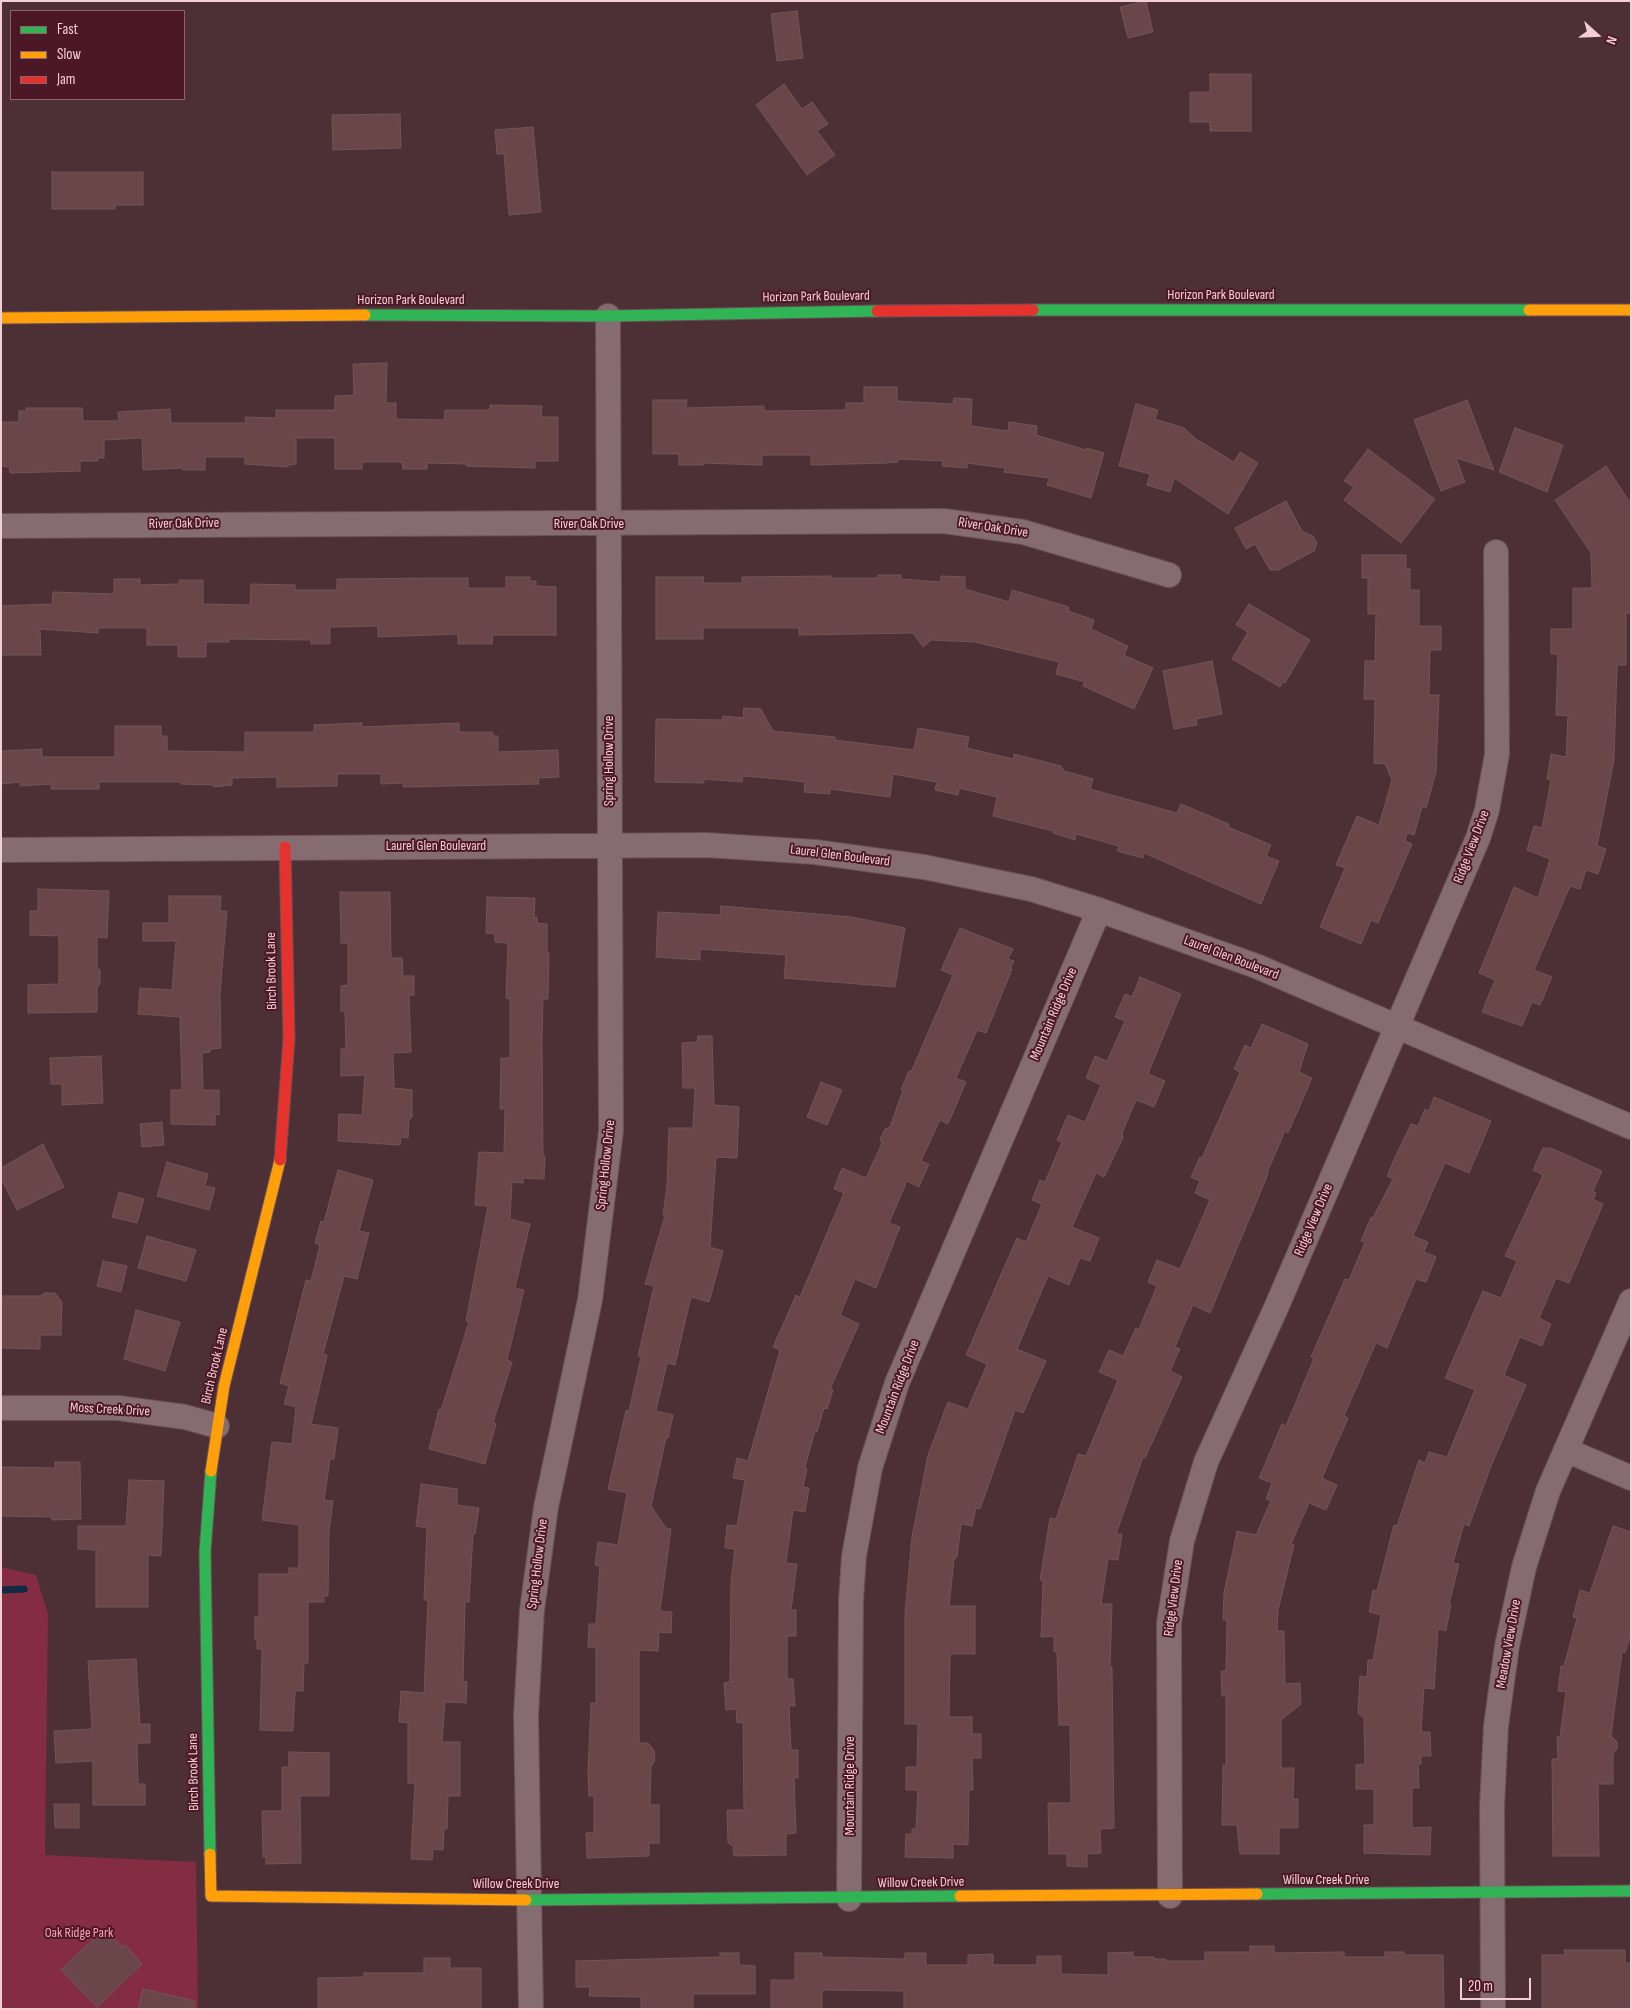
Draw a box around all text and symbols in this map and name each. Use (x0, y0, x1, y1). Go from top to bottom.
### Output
legend (10, 10, 185, 100)
north arrow (1572, 10, 1622, 60)
text: Fast (57, 20, 78, 39)
text: N (1602, 34, 1621, 47)
text: Slow (57, 45, 81, 64)
text: Jam (57, 70, 75, 89)
street label: Horizon Park Boulevard (1167, 287, 1275, 303)
street label: Horizon Park Boulevard (762, 288, 870, 306)
street label: Horizon Park Boulevard (357, 292, 465, 308)
street label: River Oak Drive (957, 514, 1029, 542)
street label: River Oak Drive (149, 515, 219, 533)
street label: River Oak Drive (554, 516, 624, 532)
street label: Spring Hollow Drive (601, 716, 617, 806)
street label: Ridge View Drive (1450, 808, 1494, 886)
street label: Laurel Glen Boulevard (386, 838, 486, 854)
street label: Laurel Glen Boulevard (789, 842, 891, 870)
street label: Birch Brook Lane (263, 932, 281, 1010)
street label: Laurel Glen Boulevard (1181, 932, 1281, 984)
street label: Mountain Ridge Drive (1027, 965, 1081, 1063)
street label: Spring Hollow Drive (593, 1119, 619, 1211)
street label: Ridge View Drive (1291, 1181, 1337, 1259)
street label: Birch Brook Lane (198, 1326, 232, 1406)
street label: Mountain Ridge Drive (872, 1338, 924, 1436)
street label: Moss Creek Drive (70, 1400, 150, 1420)
street label: Spring Hollow Drive (524, 1518, 552, 1610)
street label: Ridge View Drive (1161, 1559, 1187, 1637)
street label: Meadow View Drive (1493, 1598, 1525, 1690)
street label: Birch Brook Lane (185, 1733, 203, 1811)
street label: Mountain Ridge Drive (842, 1736, 858, 1836)
street label: Willow Creek Drive (1283, 1872, 1369, 1888)
street label: Willow Creek Drive (878, 1874, 964, 1892)
street label: Willow Creek Drive (473, 1876, 559, 1892)
park label: Oak Ridge Park (45, 1925, 113, 1941)
scale bar (1462, 1968, 1533, 2000)
text: 20 m (1468, 1977, 1493, 1996)

